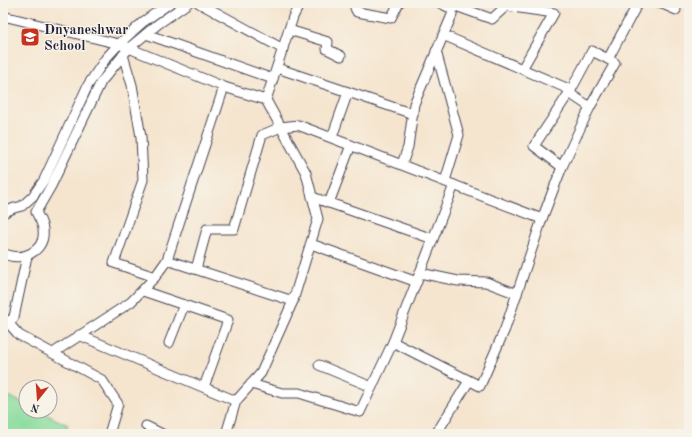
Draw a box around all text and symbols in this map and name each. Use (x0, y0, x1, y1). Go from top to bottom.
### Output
place label: Dnyaneshwar School (44, 23, 128, 53)
school or university icon: Dnyaneshwar School (19, 26, 41, 48)
north arrow (18, 379, 58, 419)
text: N (29, 400, 41, 414)

